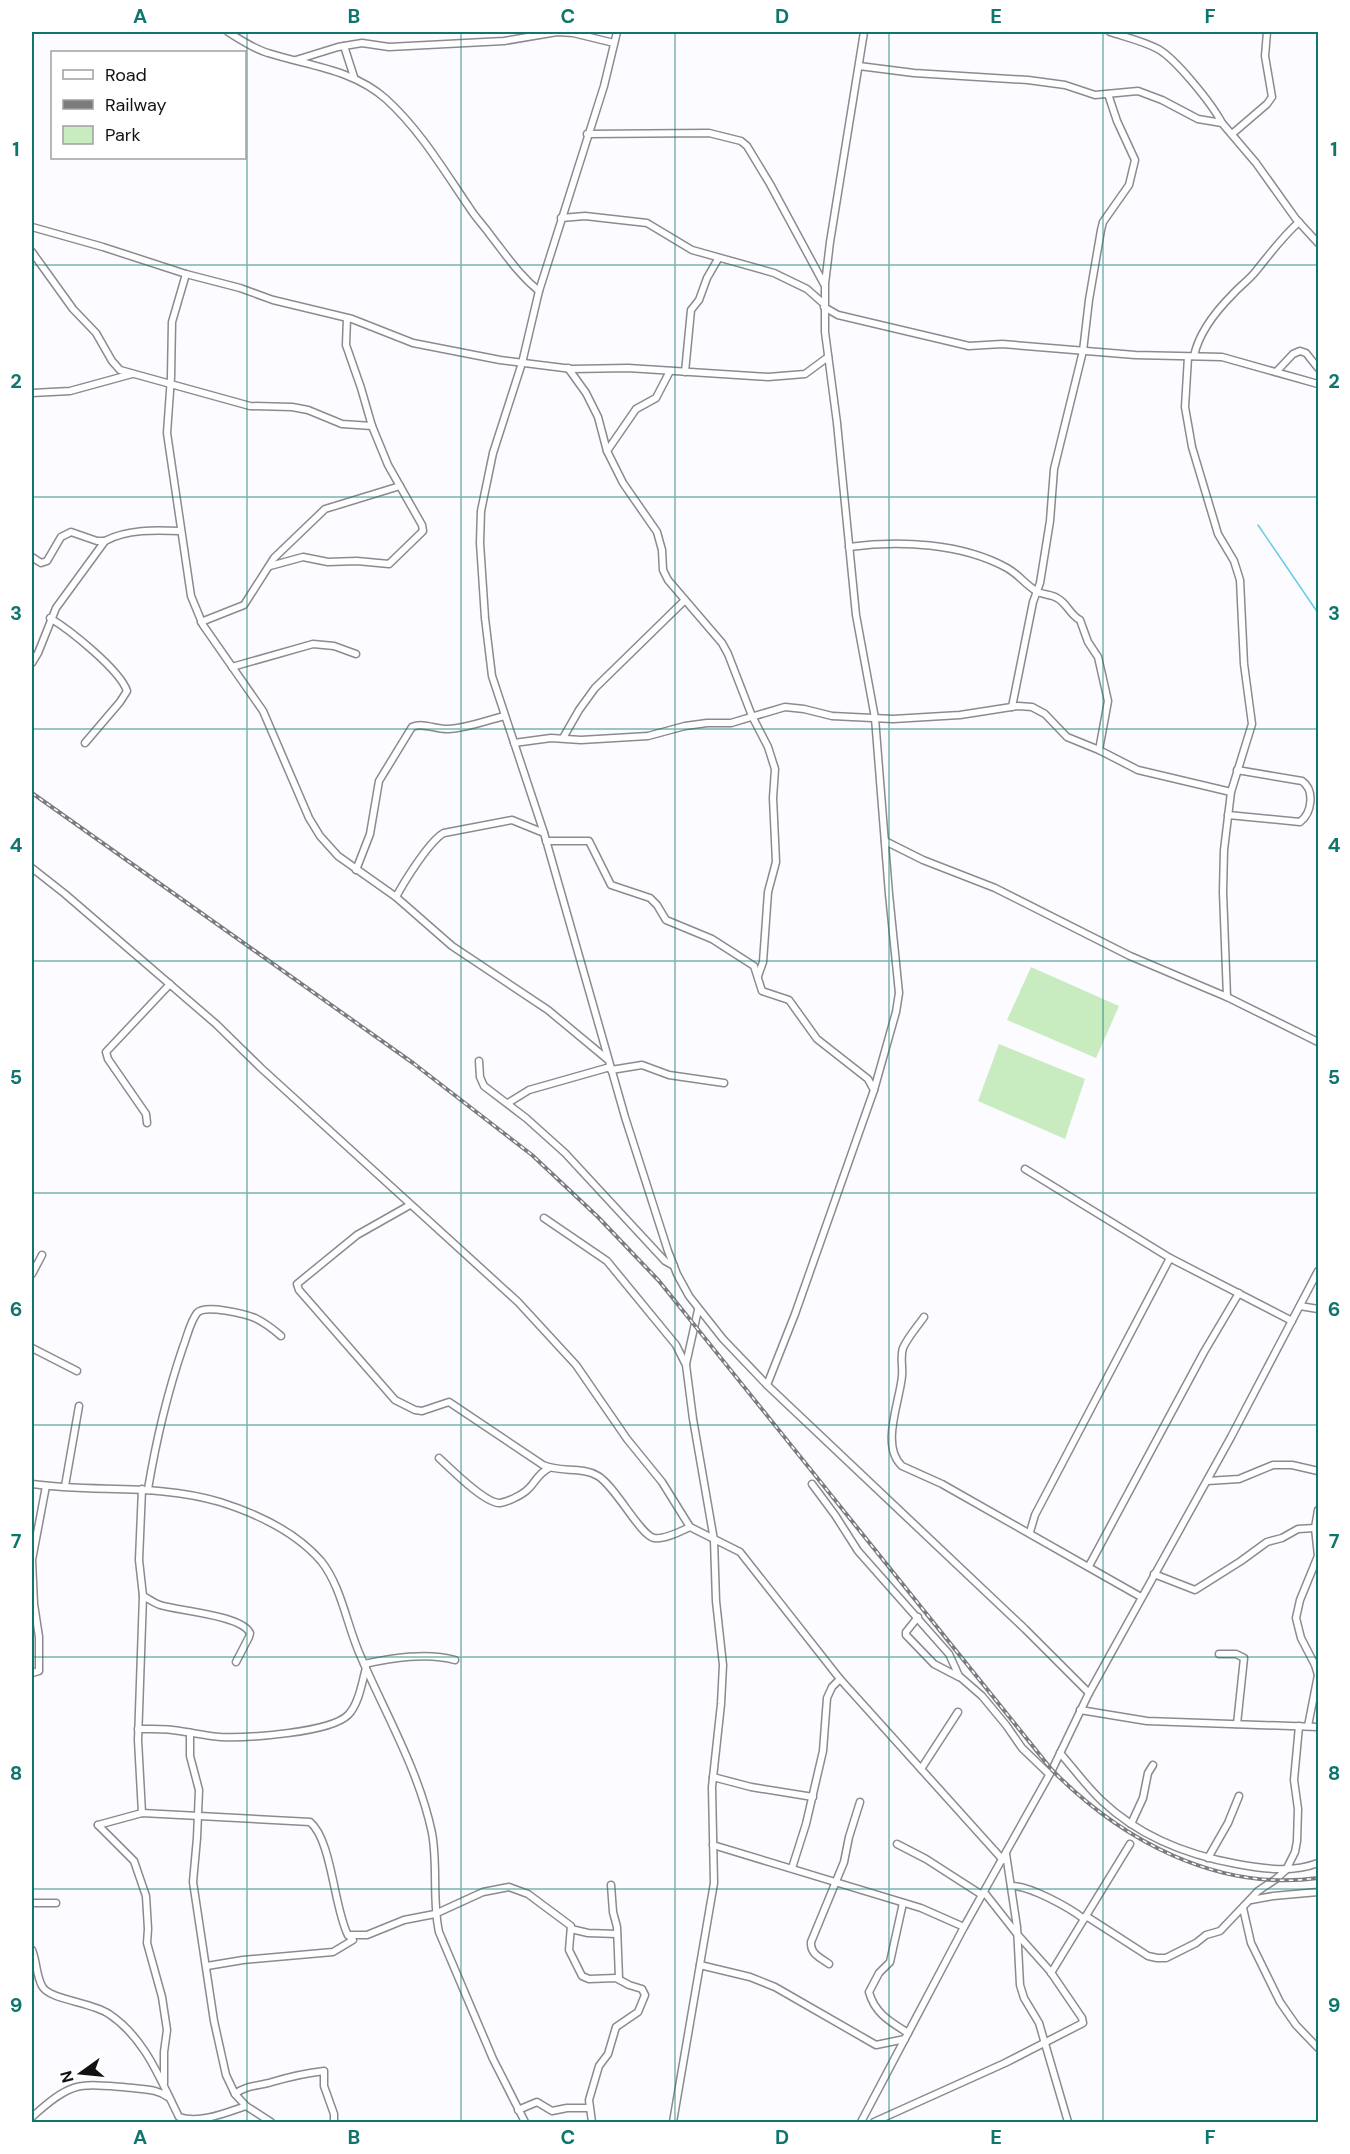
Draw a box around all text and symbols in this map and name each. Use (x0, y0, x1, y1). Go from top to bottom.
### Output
text: A (133, 3, 147, 29)
text: B (348, 3, 360, 29)
text: C (561, 3, 575, 29)
text: D (775, 3, 789, 29)
text: E (990, 3, 1002, 29)
text: F (1204, 3, 1216, 29)
legend (51, 51, 246, 159)
text: Road (105, 63, 147, 87)
text: Railway (105, 93, 167, 117)
text: Park (105, 123, 141, 147)
text: 1 (12, 136, 20, 162)
text: 1 (1330, 136, 1338, 162)
text: 2 (10, 368, 22, 394)
text: 2 (1328, 368, 1340, 394)
text: 3 (10, 600, 22, 626)
text: 3 (1328, 600, 1340, 626)
text: 4 (10, 832, 23, 858)
text: 4 (1328, 832, 1341, 858)
text: 5 (10, 1064, 22, 1090)
text: 5 (1328, 1064, 1340, 1090)
text: 6 (10, 1296, 22, 1322)
text: 6 (1328, 1296, 1340, 1322)
text: 7 (11, 1528, 22, 1554)
text: 7 (1329, 1528, 1340, 1554)
text: 8 (10, 1760, 22, 1786)
text: 8 (1328, 1760, 1340, 1786)
text: 9 (10, 1992, 22, 2018)
text: 9 (1328, 1992, 1340, 2018)
north arrow (51, 2043, 111, 2103)
text: N (55, 2068, 79, 2085)
text: A (133, 2124, 147, 2150)
text: B (348, 2124, 360, 2150)
text: C (561, 2124, 575, 2150)
text: D (775, 2124, 789, 2150)
text: E (990, 2124, 1002, 2150)
text: F (1204, 2124, 1216, 2150)

